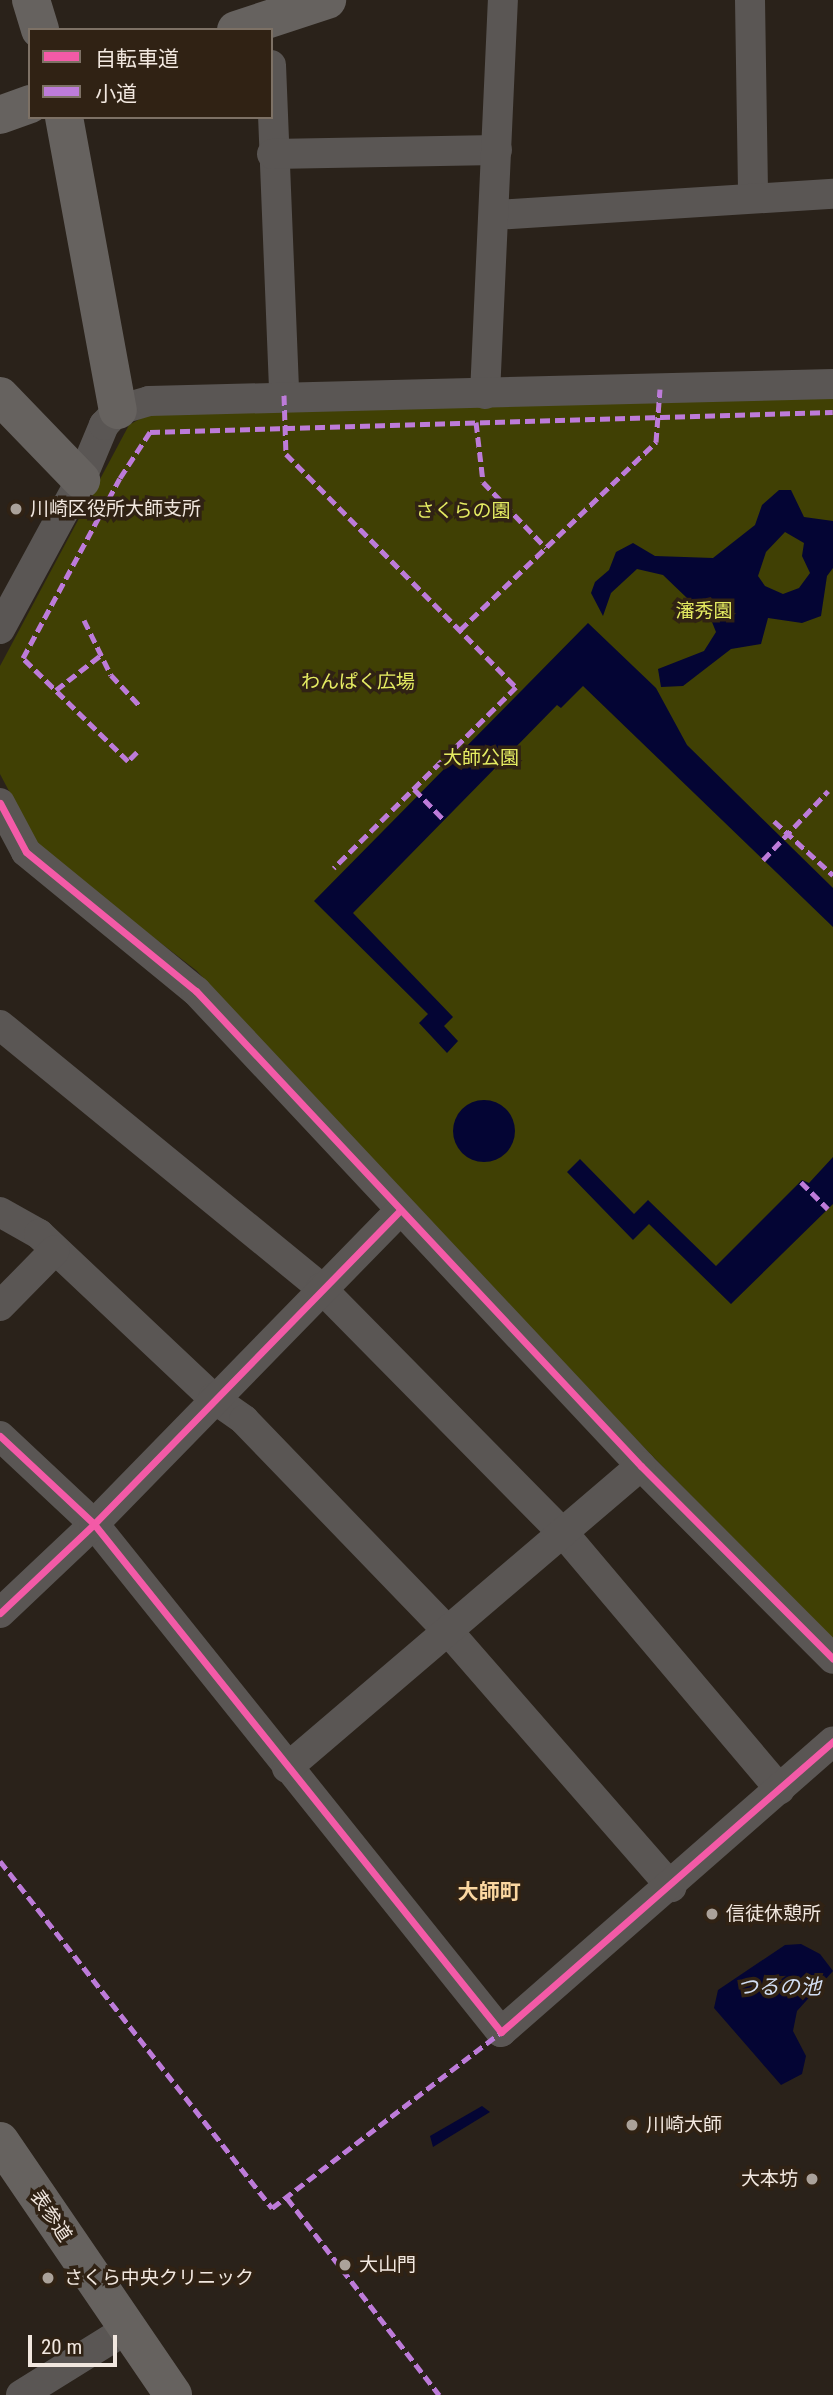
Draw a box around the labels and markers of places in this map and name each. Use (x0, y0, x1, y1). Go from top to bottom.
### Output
place label: 川崎区役所大師支所 (30, 498, 201, 520)
marker: 川崎区役所大師支所 (8, 501, 24, 517)
place label: 信徒休憩所 (726, 1903, 821, 1925)
marker: 信徒休憩所 (704, 1906, 720, 1922)
place label: 川崎大師 (646, 2114, 722, 2136)
marker: 川崎大師 (624, 2117, 640, 2133)
place label: 大本坊 (741, 2168, 798, 2190)
marker: 大本坊 (804, 2171, 820, 2187)
place label: 大山門 (359, 2254, 416, 2276)
marker: 大山門 (337, 2257, 353, 2273)
place label: さくら中央クリニック (64, 2267, 254, 2289)
marker: さくら中央クリニック (38, 2268, 58, 2288)

